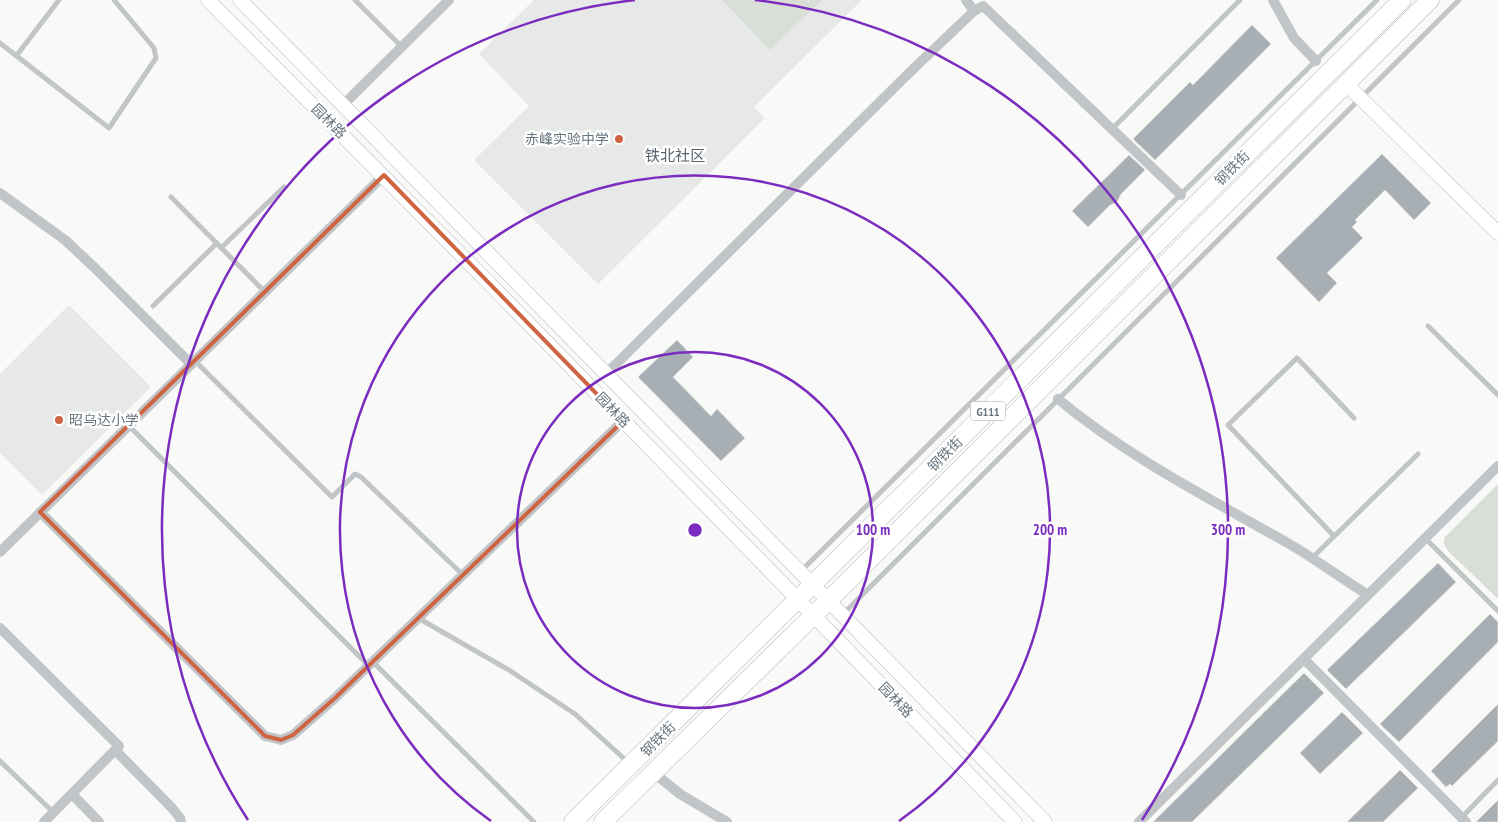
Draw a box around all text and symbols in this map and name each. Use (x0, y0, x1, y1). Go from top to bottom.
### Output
street label: 园林路 (308, 100, 350, 142)
place label: 赤峰实验中学 (525, 130, 609, 148)
marker: 赤峰实验中学 (613, 133, 625, 145)
district label: 铁北社区 (645, 146, 705, 165)
street label: 钢铁街 (1211, 147, 1253, 189)
street label: 园林路 (592, 389, 634, 431)
road number: G111 (970, 402, 1006, 421)
place label: 昭乌达小学 (69, 411, 139, 429)
marker: 昭乌达小学 (53, 414, 65, 426)
street label: 钢铁街 (924, 433, 966, 475)
text: 100 m (856, 520, 890, 539)
text: 200 m (1033, 520, 1067, 539)
text: 300 m (1211, 520, 1245, 539)
centre of rings (686, 521, 704, 539)
street label: 园林路 (875, 679, 917, 721)
street label: 钢铁街 (637, 718, 679, 760)

